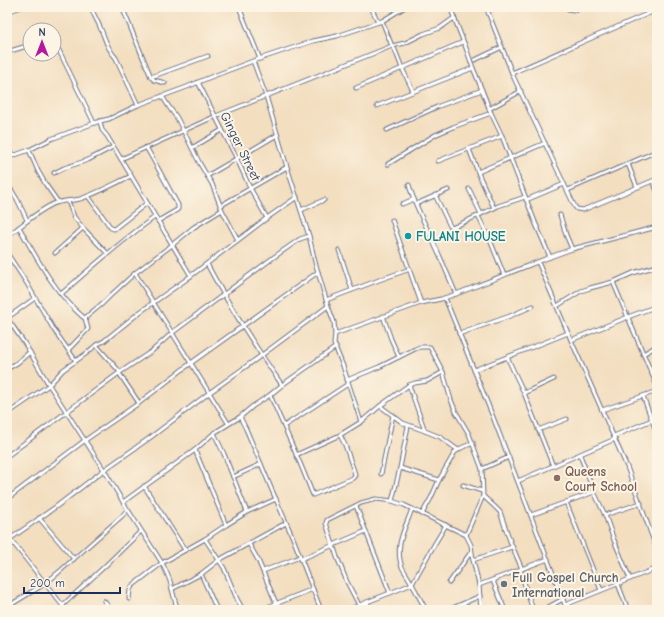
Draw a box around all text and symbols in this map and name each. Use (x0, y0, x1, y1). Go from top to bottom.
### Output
north arrow (22, 22, 62, 62)
text: N (38, 26, 46, 39)
street label: Ginger Street (217, 109, 264, 184)
place label: FULANI HOUSE (416, 229, 506, 244)
marker: FULANI HOUSE (403, 231, 413, 241)
place label: Queens Court School (565, 464, 637, 494)
marker: Queens Court School (552, 473, 562, 483)
scale bar (24, 569, 120, 595)
place label: Full Gospel Church International (512, 570, 619, 600)
text: 200 m (30, 576, 65, 590)
marker: Full Gospel Church International (499, 579, 509, 589)

